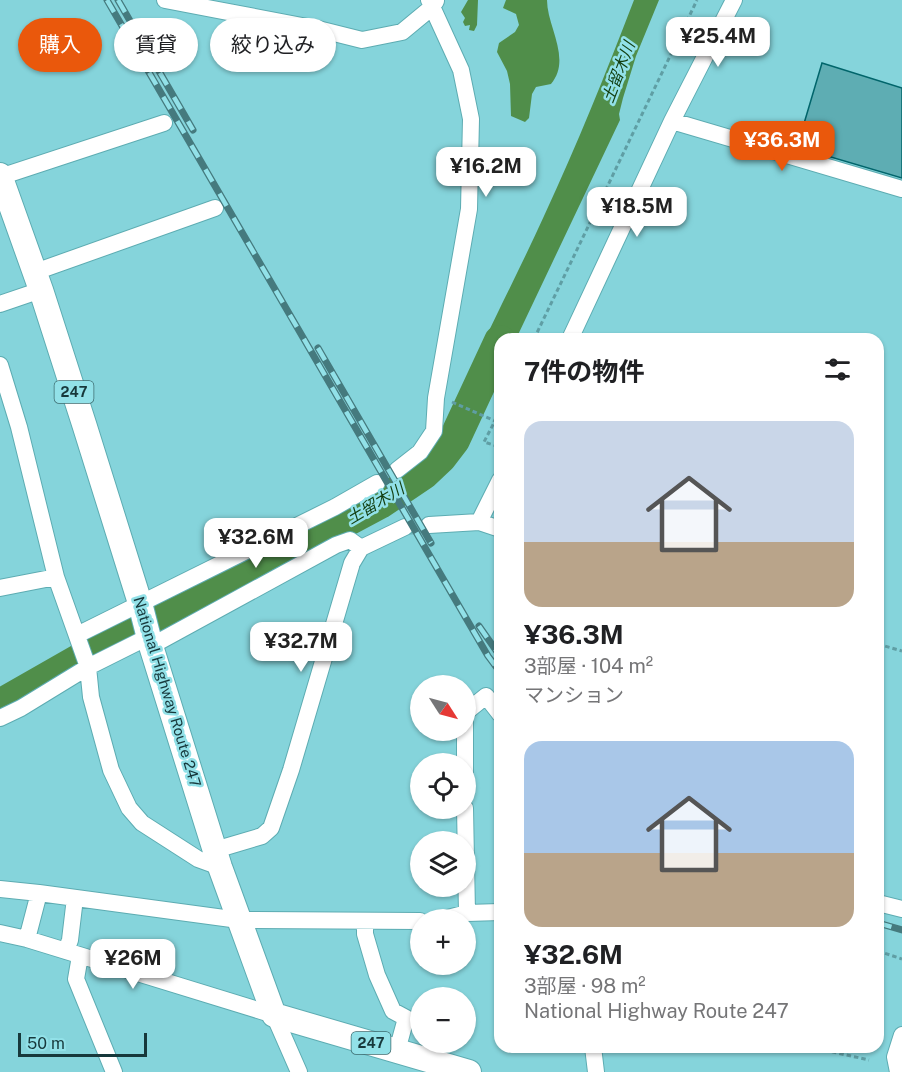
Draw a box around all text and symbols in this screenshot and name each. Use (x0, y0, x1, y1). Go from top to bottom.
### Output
pin: ¥25.4M (669, 17, 767, 68)
chip: 購入 (18, 18, 102, 72)
chip: 賃貸 (114, 18, 198, 72)
chip: 絞り込み (210, 18, 336, 72)
text: ¥25.4M (680, 24, 756, 48)
water label: 土留木川 (598, 37, 640, 105)
pin: ¥36.3M (733, 121, 831, 172)
text: ¥36.3M (744, 128, 820, 152)
pin: ¥16.2M (437, 147, 535, 198)
text: ¥16.2M (450, 154, 522, 178)
pin: ¥18.5M (588, 187, 686, 238)
text: ¥18.5M (601, 194, 673, 218)
icon: filters (821, 353, 854, 386)
text: 7件の物件 (524, 356, 644, 387)
road number: 247 (54, 381, 94, 403)
icon: home (635, 460, 743, 568)
water label: 土留木川 (343, 478, 409, 528)
pin: ¥32.6M (207, 518, 305, 569)
text: ¥32.6M (218, 525, 294, 549)
street label: National Highway Route 247 (130, 594, 205, 789)
text: ¥36.3M (524, 619, 624, 650)
pin: ¥32.7M (252, 622, 350, 673)
text: ¥32.7M (264, 629, 338, 653)
text: 3部屋 · 104 m² (524, 654, 653, 678)
north arrow (410, 675, 476, 741)
map controls (410, 675, 476, 1053)
text: マンション (524, 683, 624, 707)
button: locate (410, 753, 476, 819)
icon: home (635, 780, 743, 888)
button: layers (410, 831, 476, 897)
button: + (410, 909, 476, 975)
pin: ¥26M (97, 939, 169, 990)
text: ¥32.6M (524, 939, 623, 970)
text: ¥26M (104, 946, 162, 970)
text: 3部屋 · 98 m² (524, 974, 646, 998)
button: − (410, 987, 476, 1053)
text: National Highway Route 247 (524, 999, 789, 1023)
scale bar (18, 1030, 147, 1058)
road number: 247 (352, 1032, 391, 1054)
text: 50 m (27, 1034, 65, 1053)

